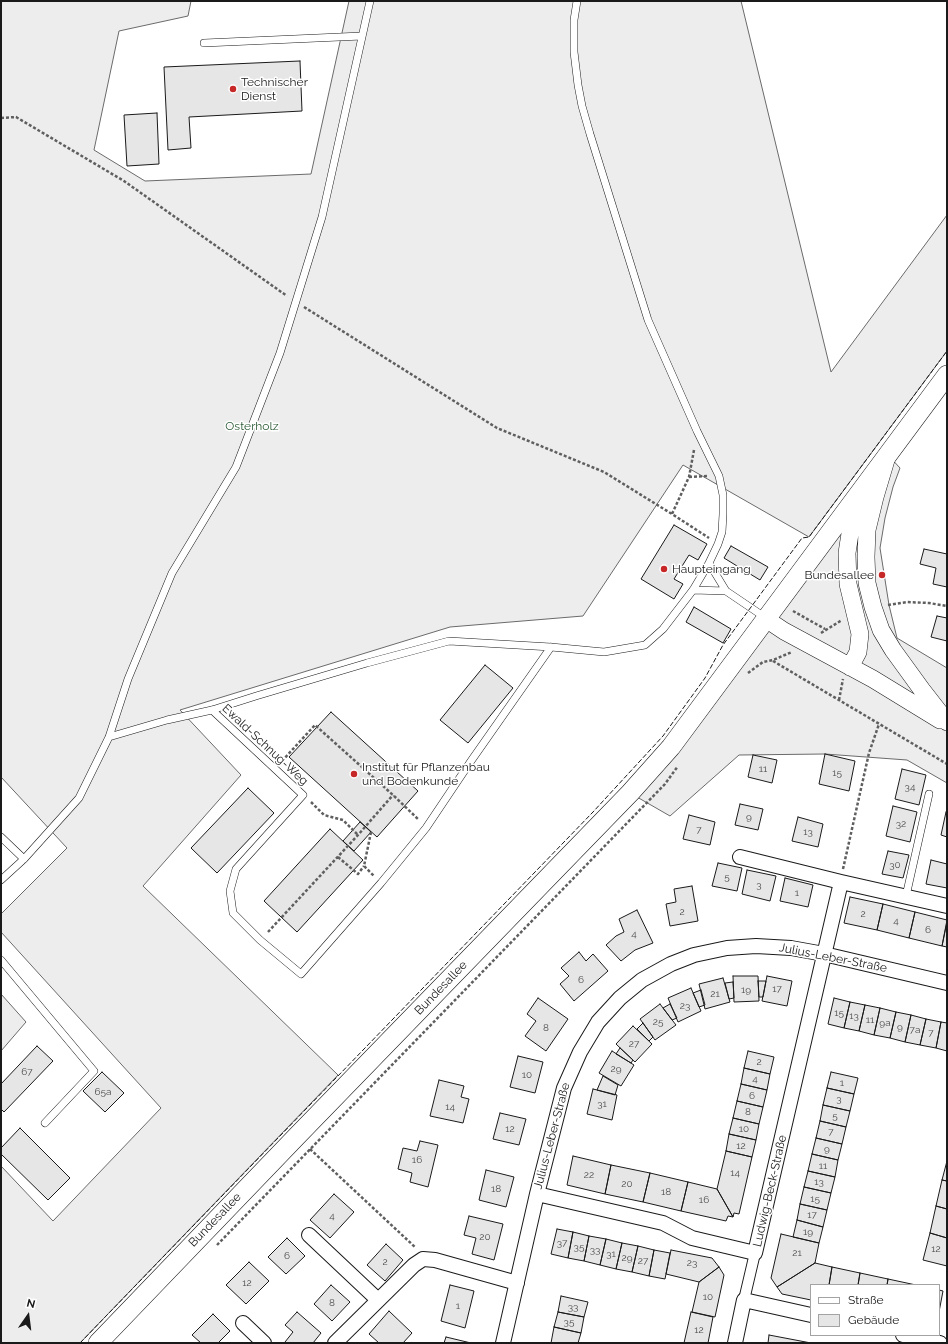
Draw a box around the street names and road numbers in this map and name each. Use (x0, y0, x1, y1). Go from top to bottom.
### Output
street label: Ewald-Schnug-Weg (219, 701, 311, 789)
street label: Julius-Leber-Straße (778, 940, 888, 976)
street label: Bundesallee (412, 958, 470, 1018)
street label: Julius-Leber-Straße (531, 1081, 573, 1191)
street label: Ludwig-Beck-Straße (750, 1134, 790, 1248)
street label: Bundesallee (186, 1190, 244, 1250)

